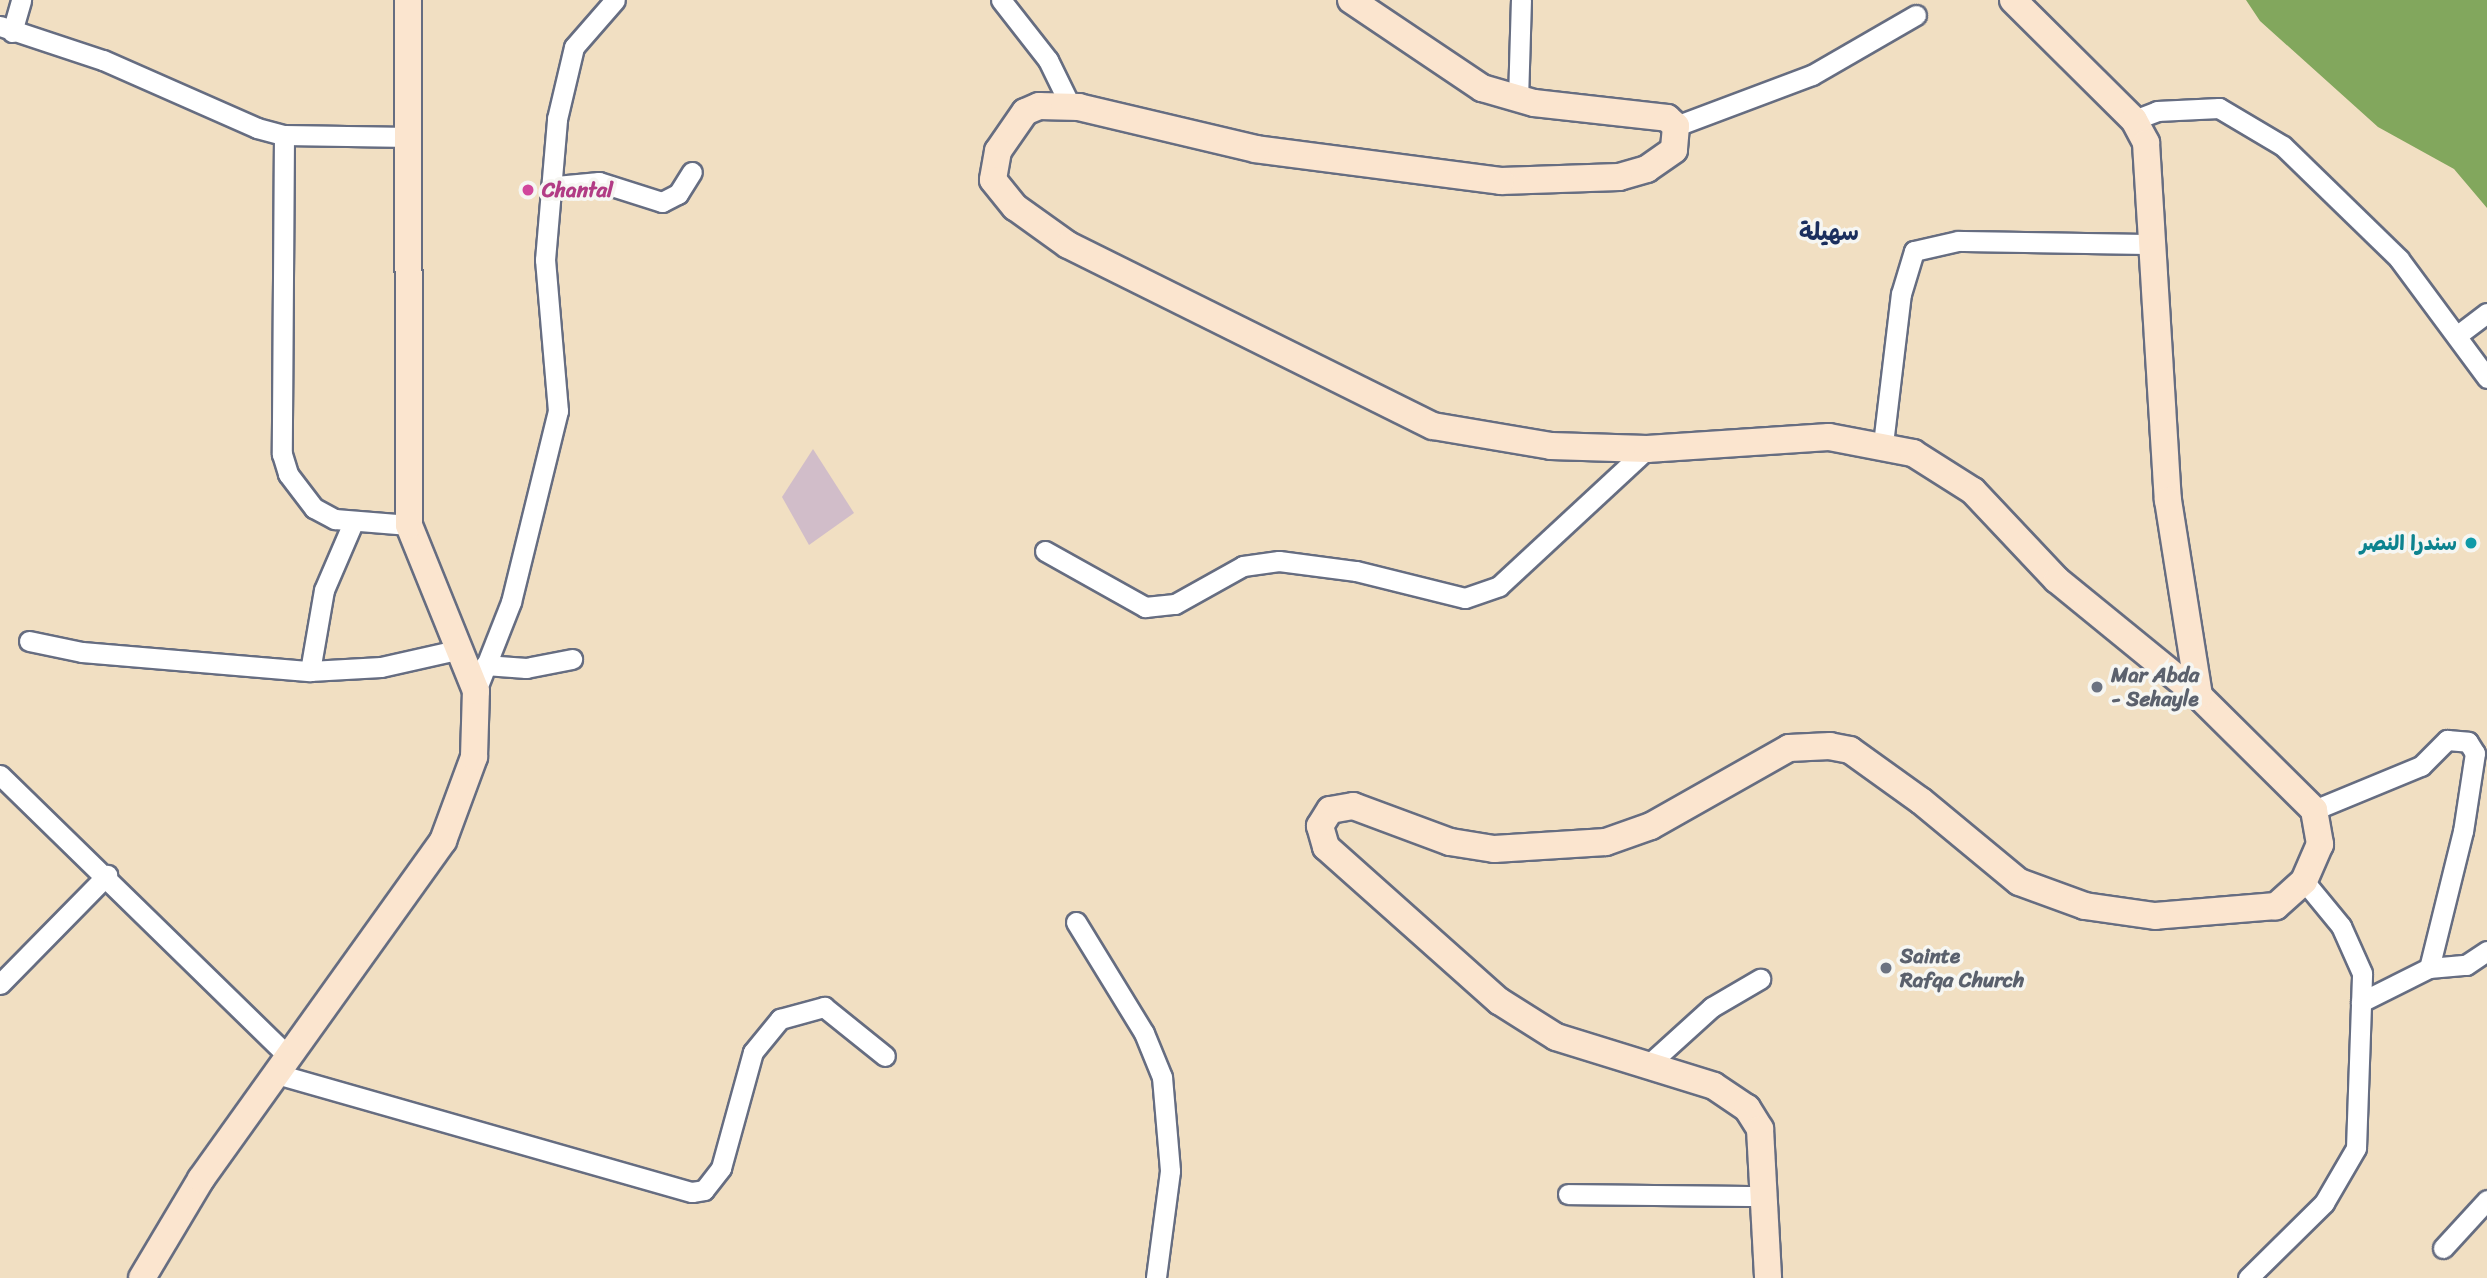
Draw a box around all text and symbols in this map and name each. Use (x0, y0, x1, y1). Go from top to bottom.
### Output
place label: Chantal (542, 177, 613, 203)
marker: Chantal (520, 182, 536, 198)
district label: سهيلة (1799, 219, 1859, 247)
place label: سندرا النصر (2360, 530, 2457, 556)
marker: سندرا النصر (2463, 535, 2479, 551)
place label: Mar Abda - Sehayle (2111, 662, 2200, 712)
marker: Mar Abda - Sehayle (2089, 679, 2105, 695)
place label: Sainte Rafqa Church (1900, 943, 2024, 993)
marker: Sainte Rafqa Church (1878, 960, 1894, 976)

